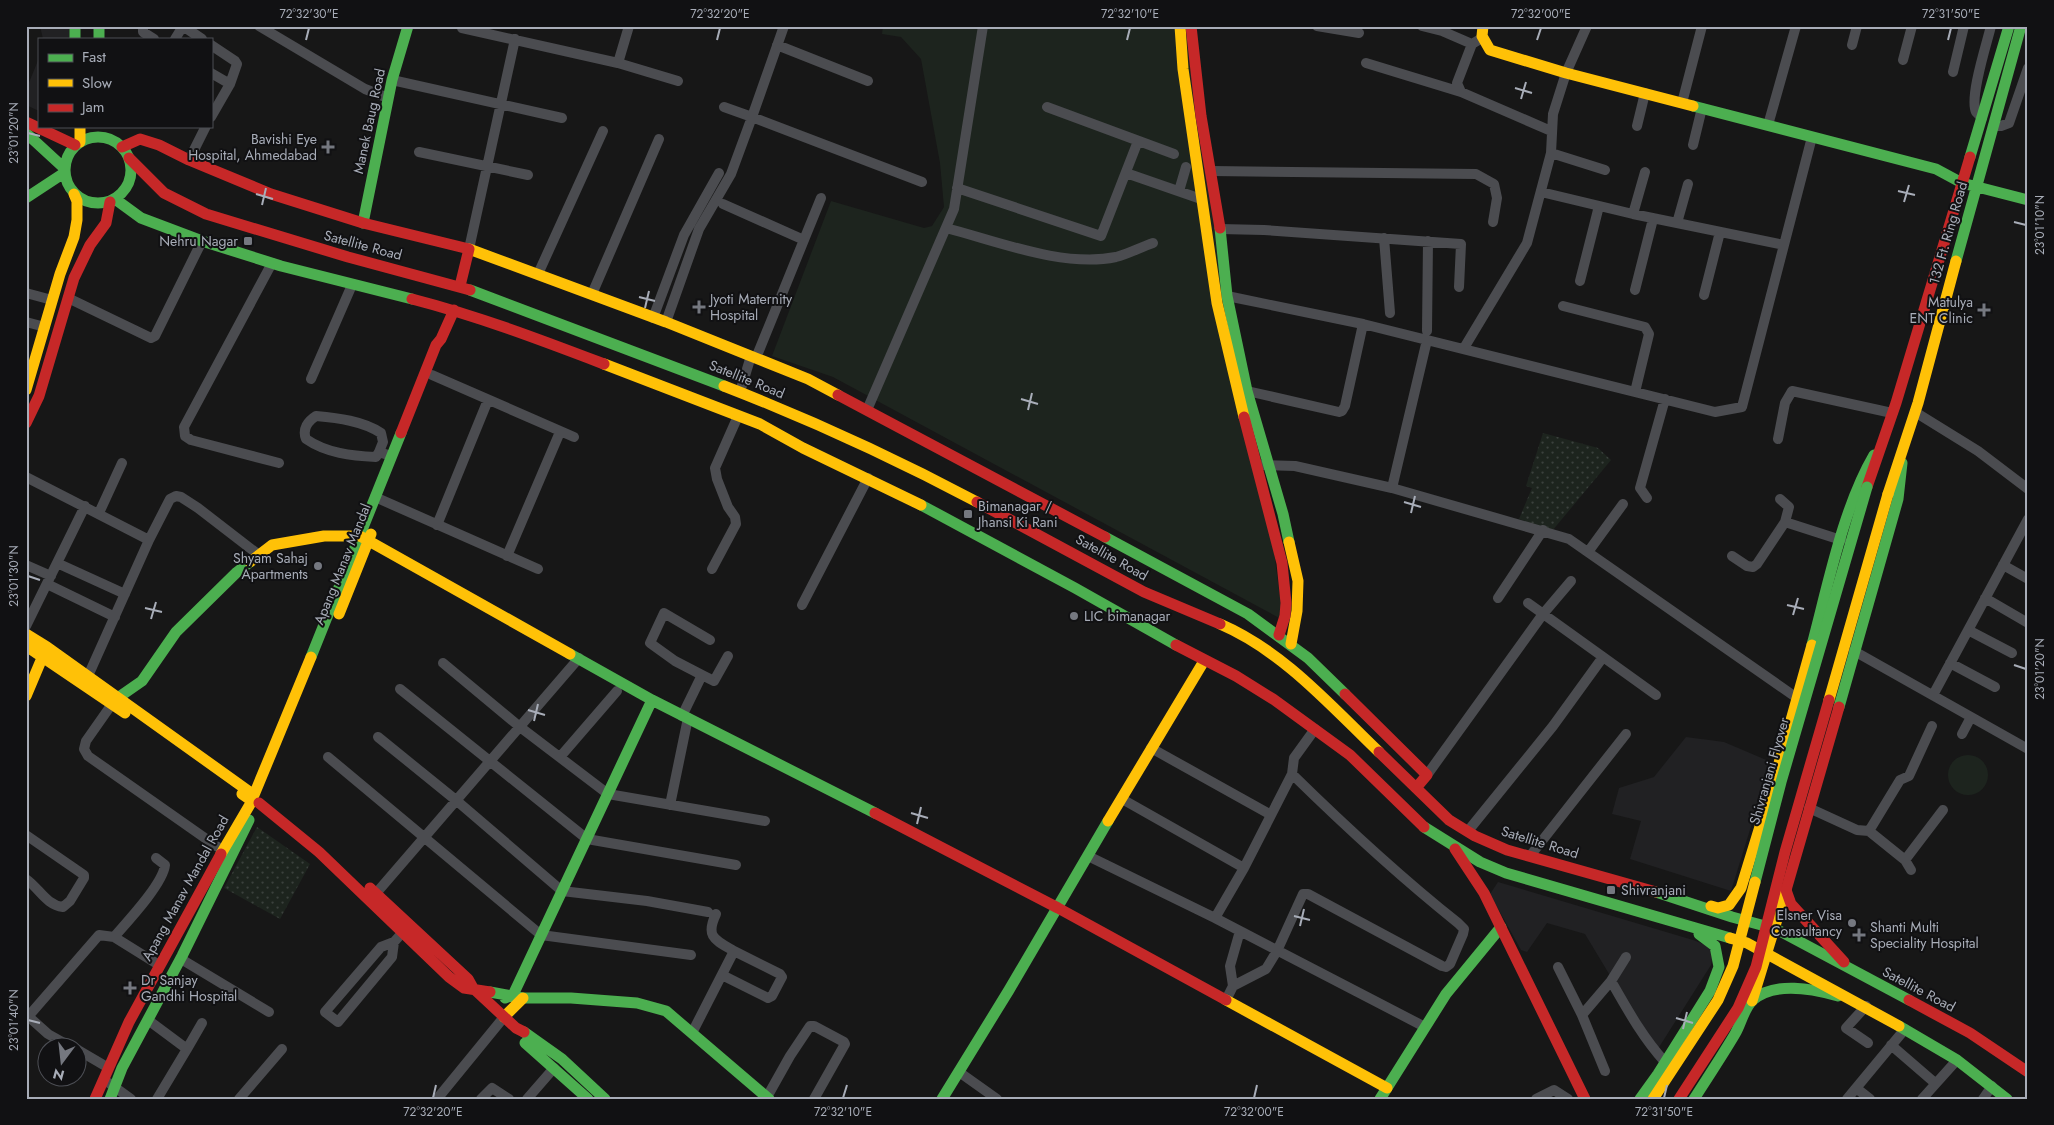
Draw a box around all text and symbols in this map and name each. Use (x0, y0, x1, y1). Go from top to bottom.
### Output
text: 72°32'30"E (279, 5, 339, 23)
text: 72°32'20"E (690, 5, 750, 23)
text: 72°32'10"E (1101, 5, 1159, 23)
text: 72°32'00"E (1511, 5, 1571, 23)
text: 72°31'50"E (1922, 5, 1980, 23)
legend (38, 38, 212, 128)
text: Fast (82, 46, 106, 68)
street label: Manek Baug Road (348, 66, 390, 176)
text: Slow (82, 72, 113, 94)
text: Jam (80, 96, 105, 118)
text: 23°01'20"N (5, 102, 23, 164)
place label: Bavishi Eye Hospital, Ahmedabad (188, 129, 317, 165)
marker: Bavishi Eye Hospital, Ahmedabad (321, 140, 335, 154)
street label: 132 Ft. Ring Road (1924, 179, 1972, 287)
text: 23°01'10"N (2031, 195, 2049, 255)
street label: Satellite Road (322, 225, 404, 265)
place label: Nehru Nagar (159, 231, 238, 251)
marker: Nehru Nagar (242, 235, 254, 247)
place label: Jyoti Maternity Hospital (708, 289, 793, 325)
place label: Matulya ENT Clinic (1910, 292, 1973, 328)
marker: Jyoti Maternity Hospital (692, 300, 706, 314)
marker: Matulya ENT Clinic (1977, 303, 1991, 317)
street label: Satellite Road (706, 355, 788, 403)
place label: Bimanagar / Jhansi Ki Rani (976, 496, 1058, 532)
street label: Apang Manav Mandal (309, 500, 375, 628)
marker: Bimanagar / Jhansi Ki Rani (962, 508, 974, 520)
street label: Satellite Road (1072, 529, 1152, 585)
text: 23°01'30"N (5, 545, 23, 607)
place label: Shyam Sahaj Apartments (233, 548, 308, 584)
marker: Shyam Sahaj Apartments (312, 560, 324, 572)
place label: LIC bimanagar (1084, 606, 1171, 626)
marker: LIC bimanagar (1068, 610, 1080, 622)
text: 23°01'20"N (2031, 638, 2049, 700)
street label: Shivranjani Flyover (1744, 715, 1794, 827)
street label: Apang Manav Mandal Road (137, 812, 233, 964)
street label: Satellite Road (1499, 821, 1581, 863)
place label: Shivranjani (1621, 880, 1686, 900)
marker: Shivranjani (1605, 884, 1617, 896)
place label: Elsner Visa Consultancy (1771, 905, 1843, 941)
marker: Elsner Visa Consultancy (1846, 917, 1858, 929)
place label: Shanti Multi Speciality Hospital (1870, 917, 1979, 953)
marker: Shanti Multi Speciality Hospital (1852, 928, 1866, 942)
street label: Satellite Road (1879, 961, 1959, 1017)
place label: Dr Sanjay Gandhi Hospital (141, 970, 237, 1006)
marker: Dr Sanjay Gandhi Hospital (123, 981, 137, 995)
text: 23°01'40"N (5, 989, 23, 1051)
north arrow (38, 1038, 88, 1088)
text: N (51, 1063, 67, 1086)
text: 72°32'20"E (403, 1103, 463, 1121)
text: 72°32'10"E (814, 1103, 872, 1121)
text: 72°32'00"E (1224, 1103, 1284, 1121)
text: 72°31'50"E (1635, 1103, 1693, 1121)

